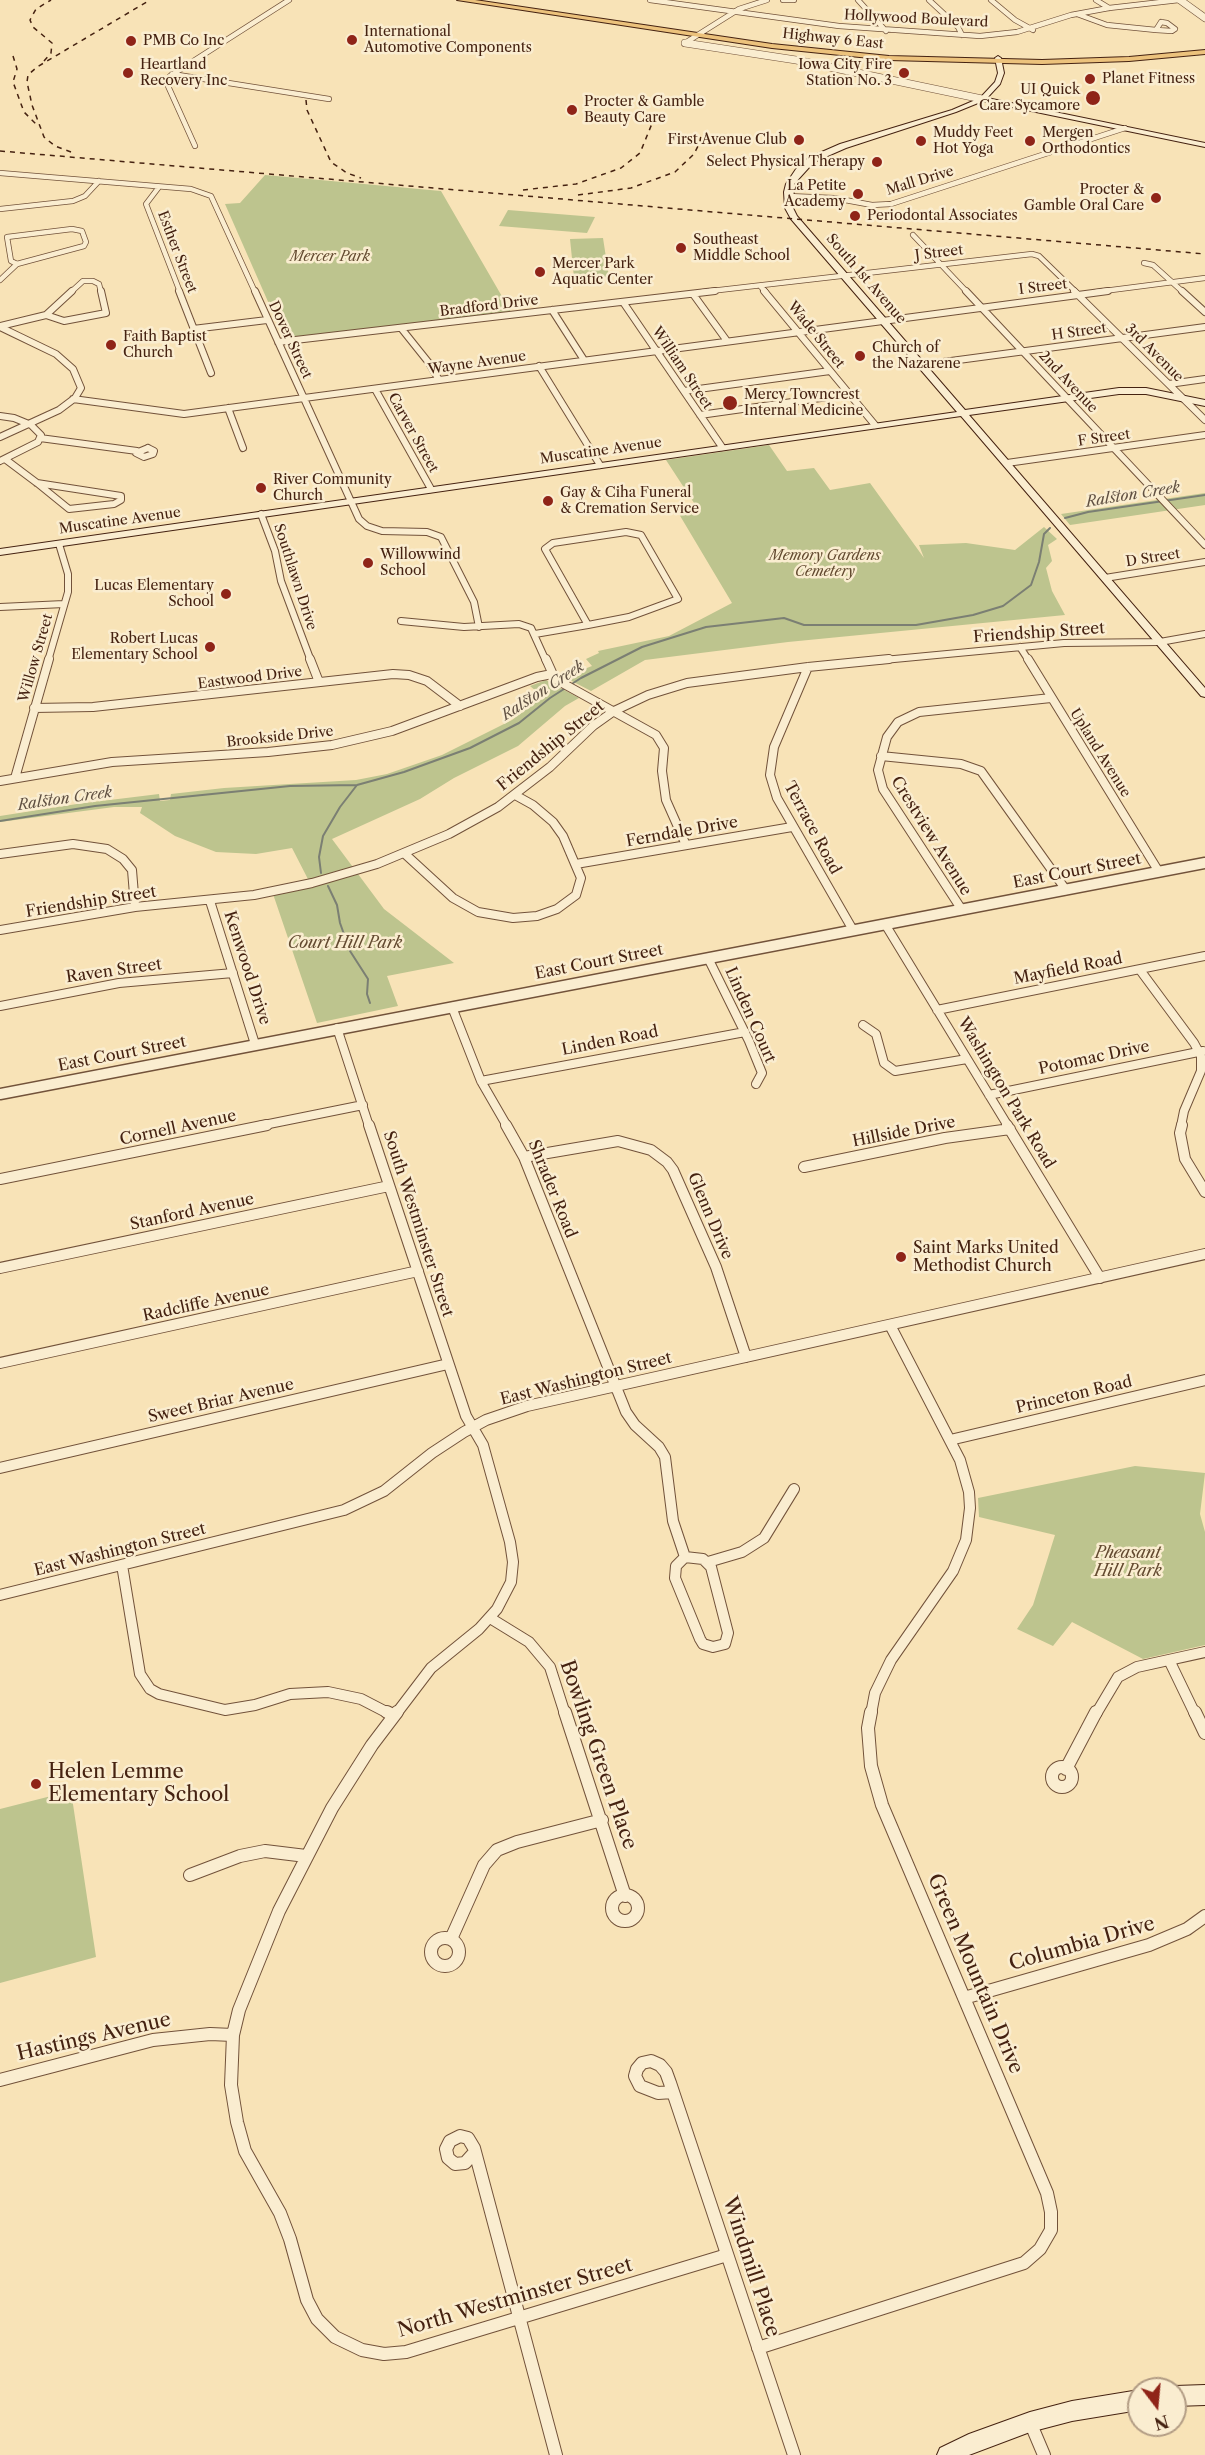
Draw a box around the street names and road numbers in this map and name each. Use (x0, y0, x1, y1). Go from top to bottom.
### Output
street label: Hollywood Boulevard (843, 7, 989, 31)
street label: Highway 6 East (782, 25, 884, 53)
street label: Mall Drive (884, 163, 956, 199)
street label: Esther Street (154, 209, 200, 295)
street label: South 1st Avenue (822, 231, 910, 327)
street label: J Street (914, 242, 964, 264)
street label: I Street (1018, 276, 1068, 298)
street label: Bradford Drive (439, 292, 539, 320)
street label: Dover Street (265, 298, 315, 382)
street label: Wade Street (784, 298, 848, 372)
street label: H Street (1050, 320, 1108, 344)
street label: 3rd Avenue (1121, 320, 1187, 386)
street label: William Street (648, 324, 716, 412)
street label: 2nd Avenue (1035, 347, 1101, 417)
street label: Wayne Avenue (427, 348, 527, 378)
street label: Carver Street (384, 390, 442, 476)
street label: F Street (1077, 426, 1131, 450)
street label: Muscatine Avenue (539, 434, 663, 468)
street label: Muscatine Avenue (58, 504, 182, 538)
street label: Southlawn Drive (270, 522, 320, 632)
street label: D Street (1125, 545, 1181, 571)
street label: Willow Street (15, 612, 57, 704)
street label: Friendship Street (972, 619, 1106, 647)
street label: Eastwood Drive (197, 663, 303, 693)
street label: Friendship Street (494, 697, 608, 795)
street label: Upland Avenue (1066, 706, 1134, 800)
street label: Brookside Drive (226, 723, 334, 751)
street label: Crestview Avenue (887, 773, 975, 899)
street label: Terrace Road (779, 778, 845, 878)
street label: Ferndale Drive (625, 813, 739, 851)
street label: East Court Street (1011, 849, 1143, 893)
street label: Friendship Street (24, 882, 158, 922)
street label: Kenwood Drive (220, 909, 274, 1027)
street label: East Court Street (533, 940, 665, 984)
street label: Mayfield Road (1012, 949, 1124, 989)
street label: Raven Street (65, 955, 163, 987)
street label: Linden Court (720, 964, 780, 1066)
street label: Washington Park Road (953, 1014, 1059, 1172)
street label: Linden Road (560, 1022, 660, 1060)
street label: East Court Street (56, 1032, 188, 1076)
street label: Potomac Drive (1037, 1037, 1151, 1079)
street label: Cornell Avenue (118, 1106, 238, 1150)
street label: Hillside Drive (851, 1113, 957, 1151)
street label: South Westminster Street (379, 1129, 457, 1319)
street label: Shrader Road (524, 1137, 580, 1241)
street label: Glenn Drive (683, 1170, 737, 1262)
street label: Stanford Avenue (128, 1189, 256, 1235)
street label: Radcliffe Avenue (141, 1280, 271, 1326)
street label: East Washington Street (498, 1348, 674, 1410)
street label: Princeton Road (1014, 1372, 1134, 1418)
street label: Sweet Briar Avenue (146, 1375, 296, 1427)
street label: East Washington Street (32, 1519, 208, 1581)
street label: Bowling Green Place (554, 1657, 642, 1853)
street label: Green Mountain Drive (922, 1870, 1028, 2078)
street label: Columbia Drive (1006, 1912, 1158, 1976)
street label: Hastings Avenue (15, 2008, 173, 2066)
street label: Windmill Place (717, 2194, 785, 2340)
street label: North Westminster Street (395, 2253, 635, 2343)

